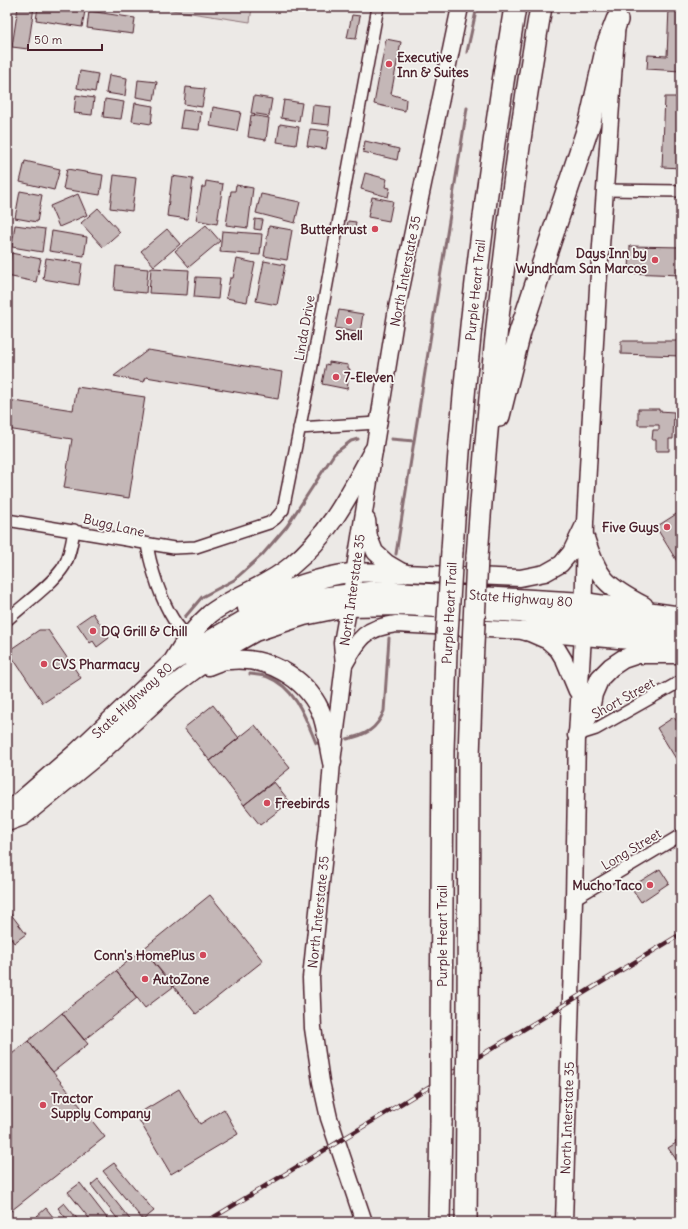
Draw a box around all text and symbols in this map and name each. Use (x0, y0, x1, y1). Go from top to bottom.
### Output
scale bar (28, 26, 102, 52)
text: 50 m (34, 32, 63, 47)
place label: Executive Inn & Suites (397, 49, 469, 81)
marker: Executive Inn & Suites (384, 59, 394, 69)
street label: North Interstate 35 (386, 214, 425, 328)
place label: Butterkrust (300, 221, 368, 238)
marker: Butterkrust (370, 224, 380, 234)
street label: Purple Heart Trail (462, 238, 489, 342)
place label: Days Inn by Wyndham San Marcos (515, 245, 647, 277)
marker: Days Inn by Wyndham San Marcos (650, 255, 660, 265)
street label: Linda Drive (290, 294, 319, 362)
marker: Shell (344, 316, 354, 326)
place label: Shell (335, 327, 363, 344)
place label: 7-Eleven (344, 369, 394, 386)
marker: 7-Eleven (331, 372, 341, 382)
street label: Bugg Lane (81, 510, 146, 541)
place label: Five Guys (602, 519, 659, 536)
marker: Five Guys (662, 522, 672, 532)
street label: North Interstate 35 (336, 533, 369, 647)
street label: Purple Heart Trail (438, 562, 461, 664)
street label: State Highway 80 (468, 586, 574, 611)
place label: DQ Grill & Chill (101, 623, 188, 640)
marker: DQ Grill & Chill (88, 626, 98, 636)
place label: CVS Pharmacy (52, 656, 140, 673)
marker: CVS Pharmacy (39, 659, 49, 669)
street label: State Highway 80 (88, 659, 176, 742)
street label: Short Street (589, 674, 658, 723)
place label: Freebirds (275, 795, 330, 812)
marker: Freebirds (262, 798, 272, 808)
street label: Long Street (598, 825, 665, 874)
street label: North Interstate 35 (304, 855, 333, 969)
place label: Mucho Taco (572, 877, 642, 894)
marker: Mucho Taco (645, 880, 655, 890)
street label: Purple Heart Trail (434, 885, 451, 987)
place label: Conn's HomePlus (94, 947, 195, 964)
marker: Conn's HomePlus (198, 950, 208, 960)
place label: AutoZone (153, 971, 209, 988)
marker: AutoZone (140, 974, 150, 984)
street label: North Interstate 35 (557, 1061, 578, 1175)
place label: Tractor Supply Company (51, 1090, 151, 1122)
marker: Tractor Supply Company (38, 1100, 48, 1110)

